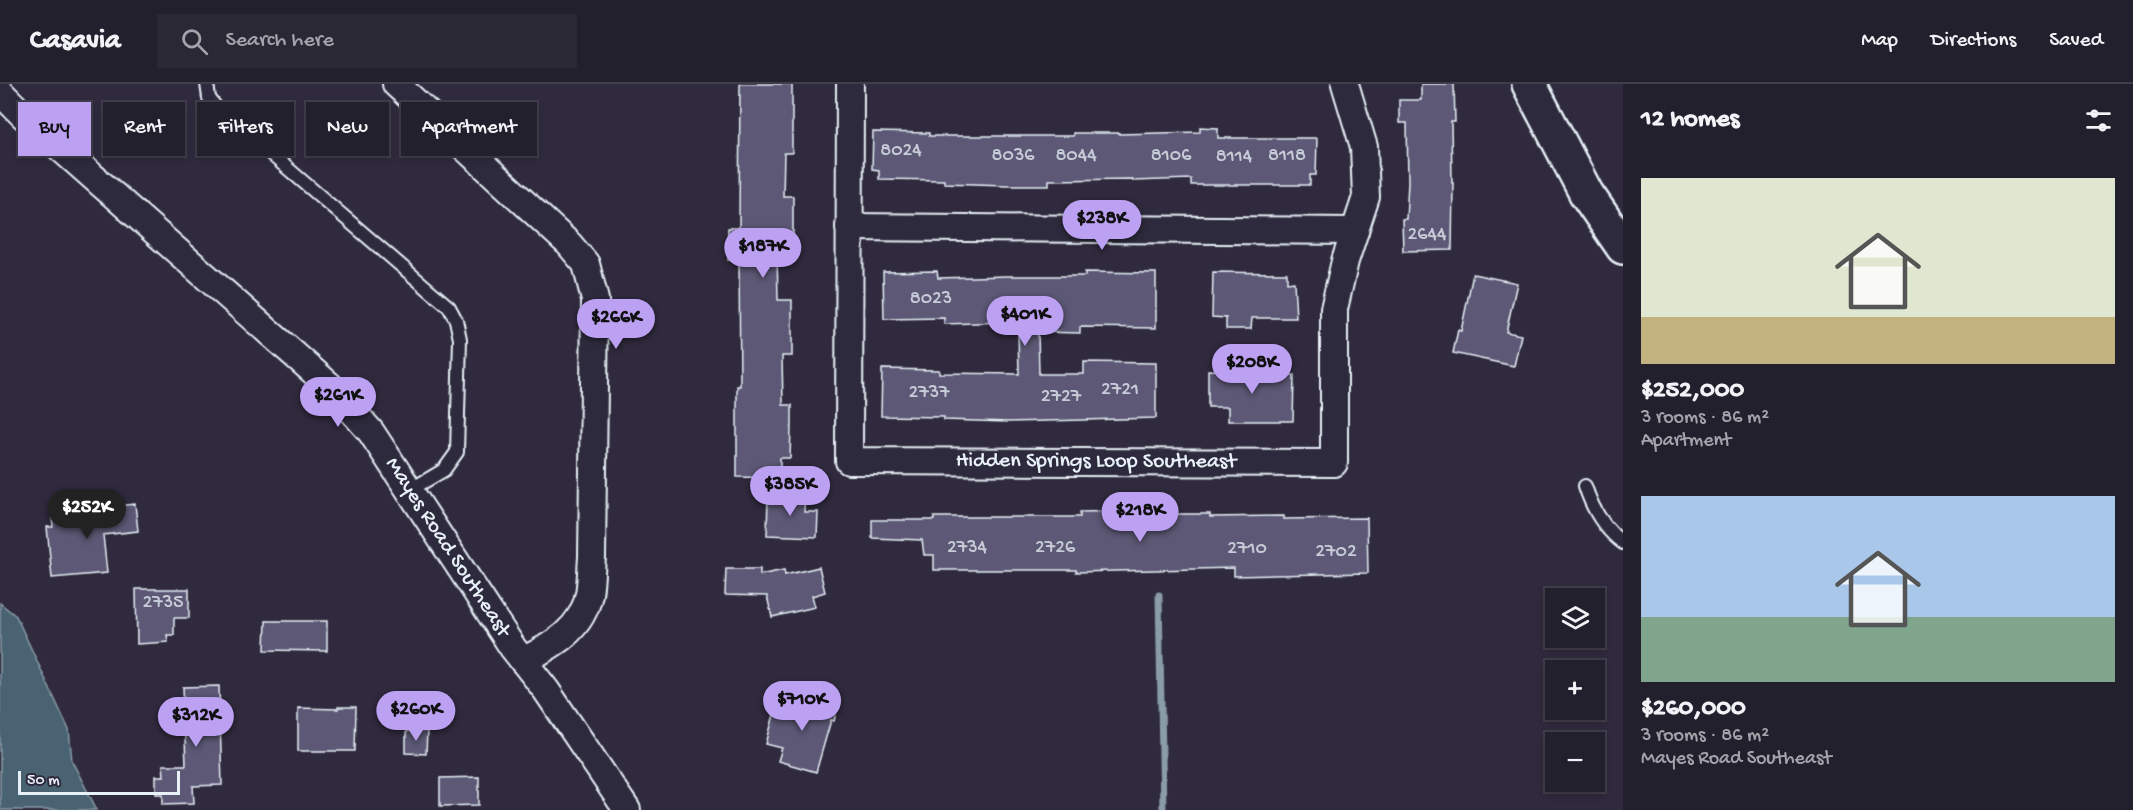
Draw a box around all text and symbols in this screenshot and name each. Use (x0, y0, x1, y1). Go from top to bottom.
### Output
search box (157, 14, 577, 68)
text: Casavia (30, 25, 121, 58)
icon: search (178, 25, 211, 58)
text: Search here (226, 28, 334, 54)
text: Map (1861, 29, 1898, 54)
text: Directions (1931, 29, 2016, 54)
text: Saved (2049, 29, 2103, 54)
chip: Buy (18, 102, 91, 156)
chip: Rent (103, 102, 185, 156)
chip: Filters (197, 102, 294, 156)
chip: New (306, 102, 389, 156)
chip: Apartment (401, 102, 537, 156)
icon: filters (2082, 104, 2115, 137)
text: 12 homes (1641, 105, 1739, 136)
house number: 8024 (880, 140, 922, 163)
house number: 8036 (992, 145, 1035, 168)
house number: 8044 (1055, 145, 1097, 168)
house number: 8106 (1151, 145, 1192, 168)
house number: 8118 (1268, 145, 1306, 168)
house number: 8114 (1216, 146, 1253, 169)
pin: $238K (1060, 200, 1144, 251)
text: $238K (1076, 208, 1128, 231)
icon: home (1824, 217, 1932, 325)
house number: 2644 (1408, 224, 1447, 247)
pin: $187K (721, 228, 805, 279)
text: $187K (738, 236, 788, 259)
house number: 8023 (910, 288, 952, 311)
pin: $401K (983, 296, 1067, 347)
pin: $266K (574, 299, 658, 350)
text: $401K (1001, 304, 1049, 327)
text: $266K (591, 307, 641, 330)
pin: $208K (1210, 344, 1294, 395)
text: $208K (1226, 352, 1278, 375)
text: $252,000 (1641, 376, 1744, 407)
pin: $261K (296, 377, 380, 428)
house number: 2721 (1101, 379, 1139, 402)
house number: 2737 (909, 382, 950, 405)
text: $261K (314, 385, 362, 408)
house number: 2727 (1041, 386, 1082, 409)
text: 3 rooms · 86 m² (1641, 407, 1769, 430)
text: Apartment (1641, 430, 1731, 453)
street label: Hidden Springs Loop Southeast (956, 448, 1238, 476)
street label: Mayes Road Southeast (379, 453, 517, 644)
pin: $385K (748, 466, 832, 517)
text: $385K (764, 474, 816, 497)
pin: $252K (45, 489, 129, 540)
pin: $218K (1098, 492, 1182, 543)
text: $252K (62, 497, 112, 520)
text: $218K (1116, 500, 1164, 523)
icon: home (1824, 535, 1932, 643)
house number: 2734 (947, 537, 988, 560)
house number: 2726 (1035, 537, 1076, 560)
house number: 2710 (1227, 538, 1267, 561)
house number: 2702 (1315, 541, 1357, 564)
map controls (1545, 588, 1605, 792)
button: layers (1545, 588, 1605, 648)
house number: 2735 (142, 592, 184, 615)
button: + (1545, 660, 1605, 720)
pin: $710K (760, 681, 844, 732)
text: $710K (777, 689, 827, 712)
pin: $260K (374, 691, 458, 742)
text: $260,000 (1641, 694, 1746, 725)
pin: $312K (154, 697, 238, 748)
text: $260K (390, 699, 442, 722)
text: $312K (172, 705, 220, 728)
text: 3 rooms · 86 m² (1641, 725, 1769, 748)
button: − (1545, 732, 1605, 792)
text: Mayes Road Southeast (1641, 748, 1832, 771)
scale bar (18, 768, 180, 796)
text: 50 m (27, 772, 60, 791)

